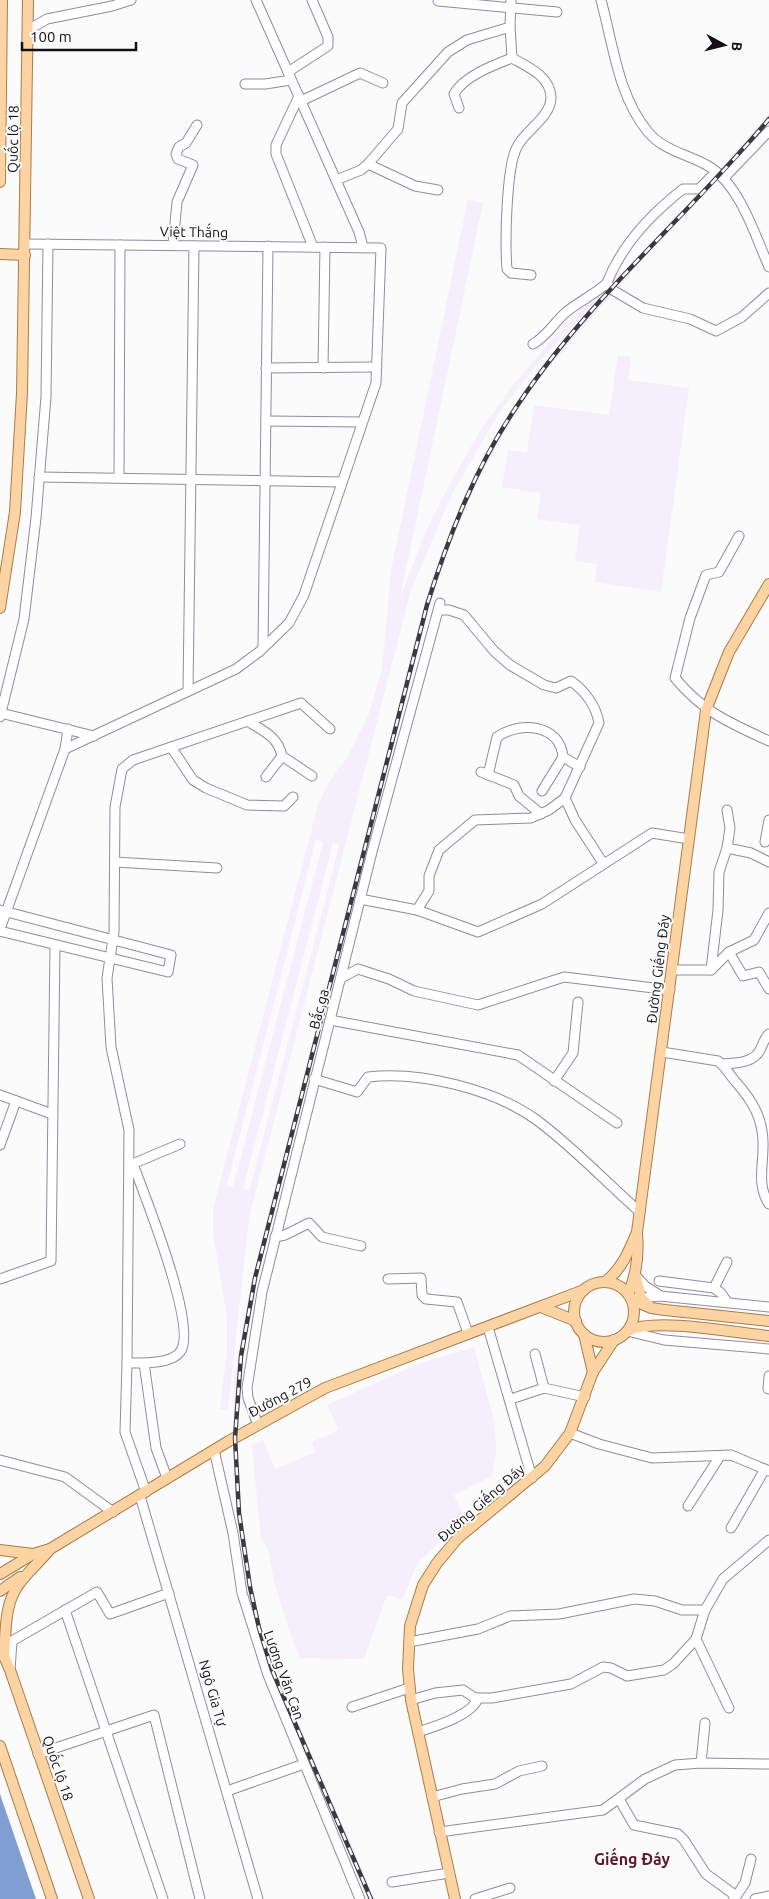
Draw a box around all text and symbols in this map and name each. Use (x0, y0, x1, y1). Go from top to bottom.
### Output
scale bar (22, 20, 136, 52)
north arrow (699, 20, 749, 70)
text: 100 m (30, 28, 72, 45)
text: B (728, 41, 745, 52)
street label: Quốc lộ 18 (2, 105, 22, 173)
street label: Việt Thắng (160, 221, 228, 241)
street label: Đường Giếng Đáy (641, 913, 673, 1024)
street label: Bắc ga (304, 987, 332, 1031)
street label: Đường 279 (246, 1374, 314, 1420)
street label: Đường Giếng Đáy (433, 1459, 528, 1545)
street label: Lương Văn Can (260, 1628, 308, 1722)
street label: Ngô Gia Tự (196, 1658, 230, 1729)
street label: Quốc lộ 18 (39, 1733, 79, 1803)
district label: Giếng Đáy (594, 1847, 671, 1868)

